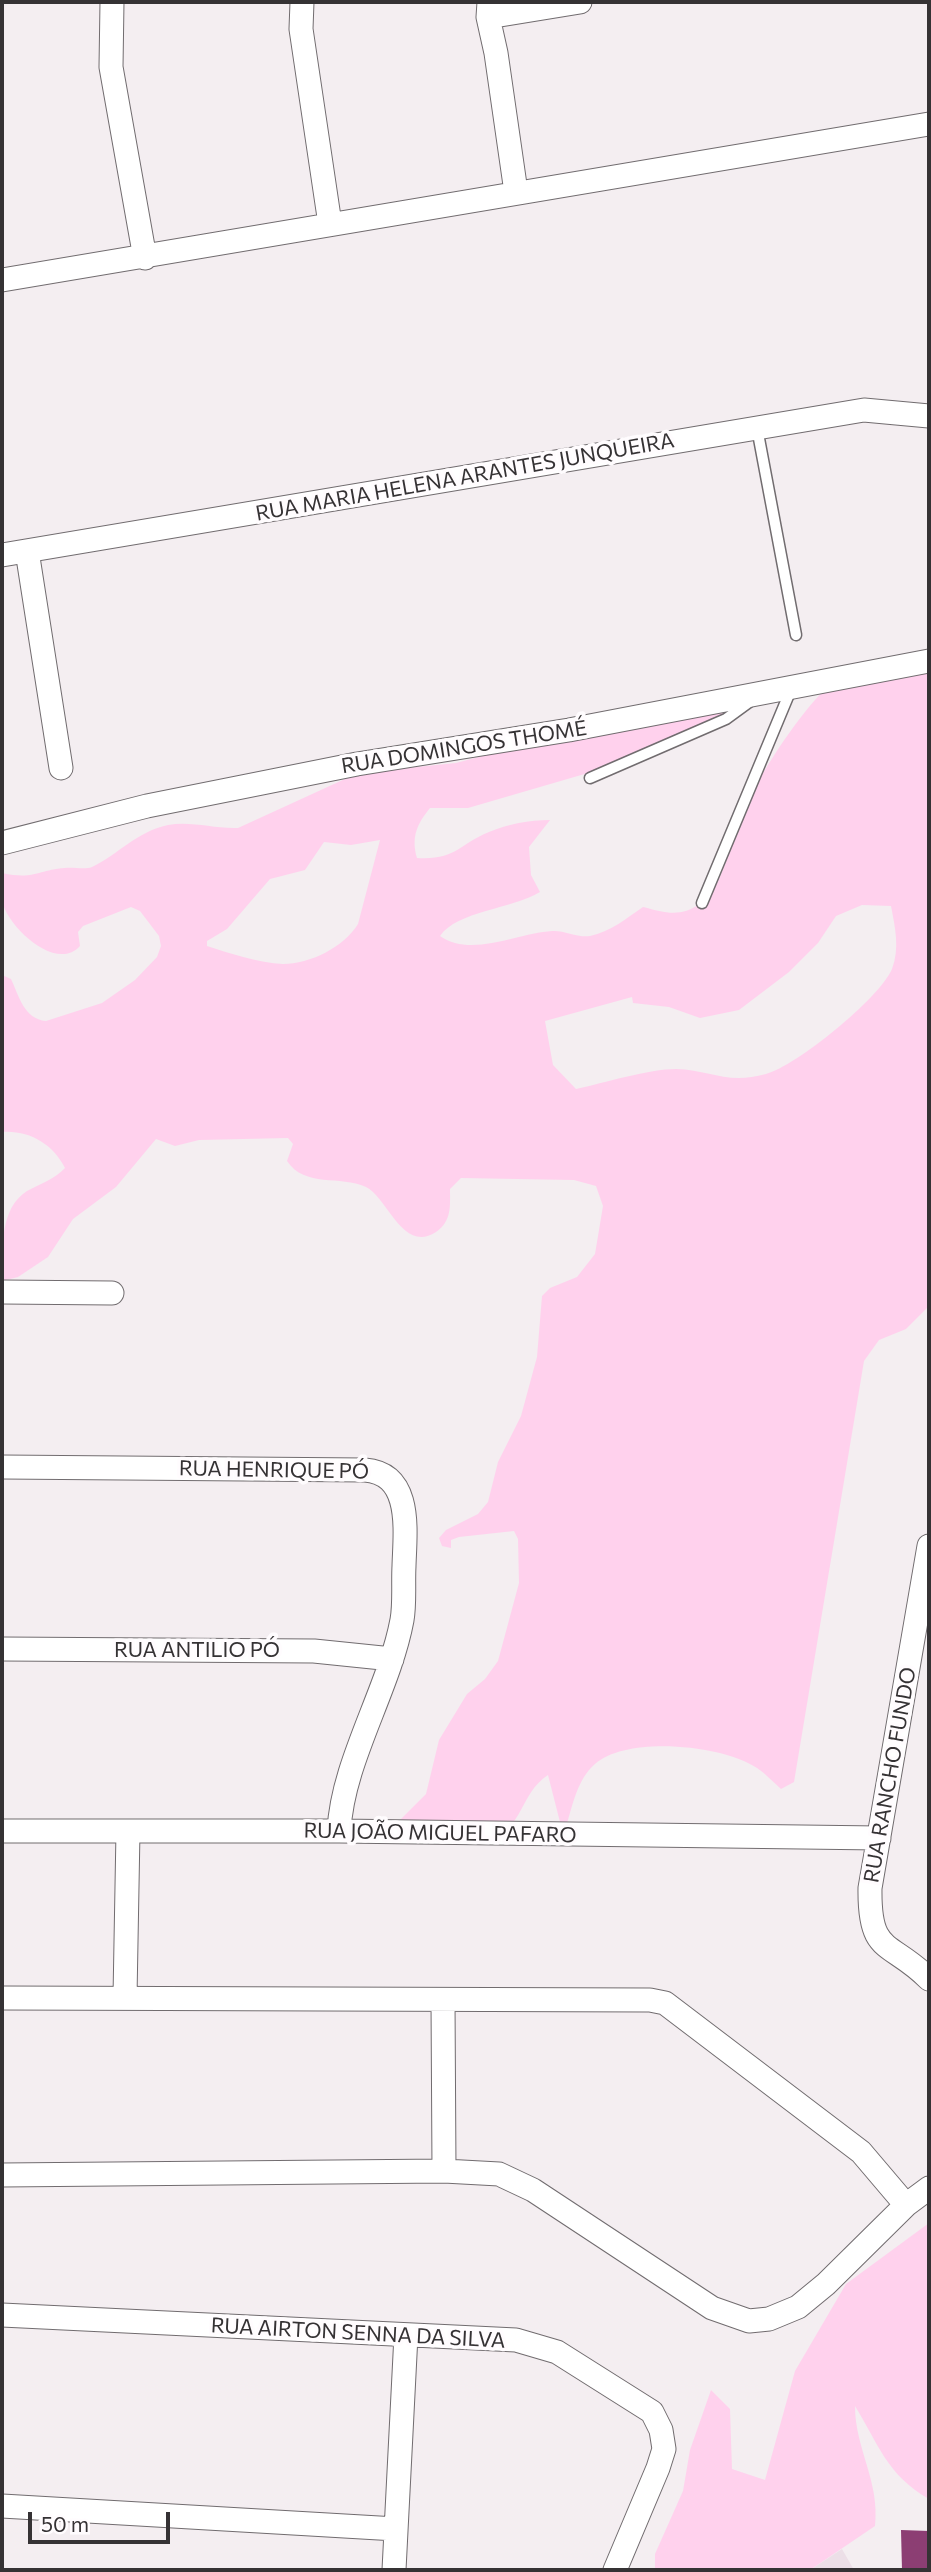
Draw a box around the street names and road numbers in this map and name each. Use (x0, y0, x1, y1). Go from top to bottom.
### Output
street label: RUA MARIA HELENA ARANTES JUNQUEIRA (254, 428, 676, 526)
street label: RUA DOMINGOS THOMÉ (339, 715, 589, 779)
street label: RUA HENRIQUE PÓ (179, 1456, 369, 1484)
street label: RUA ANTILIO PÓ (114, 1637, 280, 1663)
street label: RUA RANCHO FUNDO (859, 1665, 921, 1885)
street label: RUA JOÃO MIGUEL PAFARO (303, 1818, 577, 1848)
street label: RUA AIRTON SENNA DA SILVA (210, 2313, 506, 2353)

